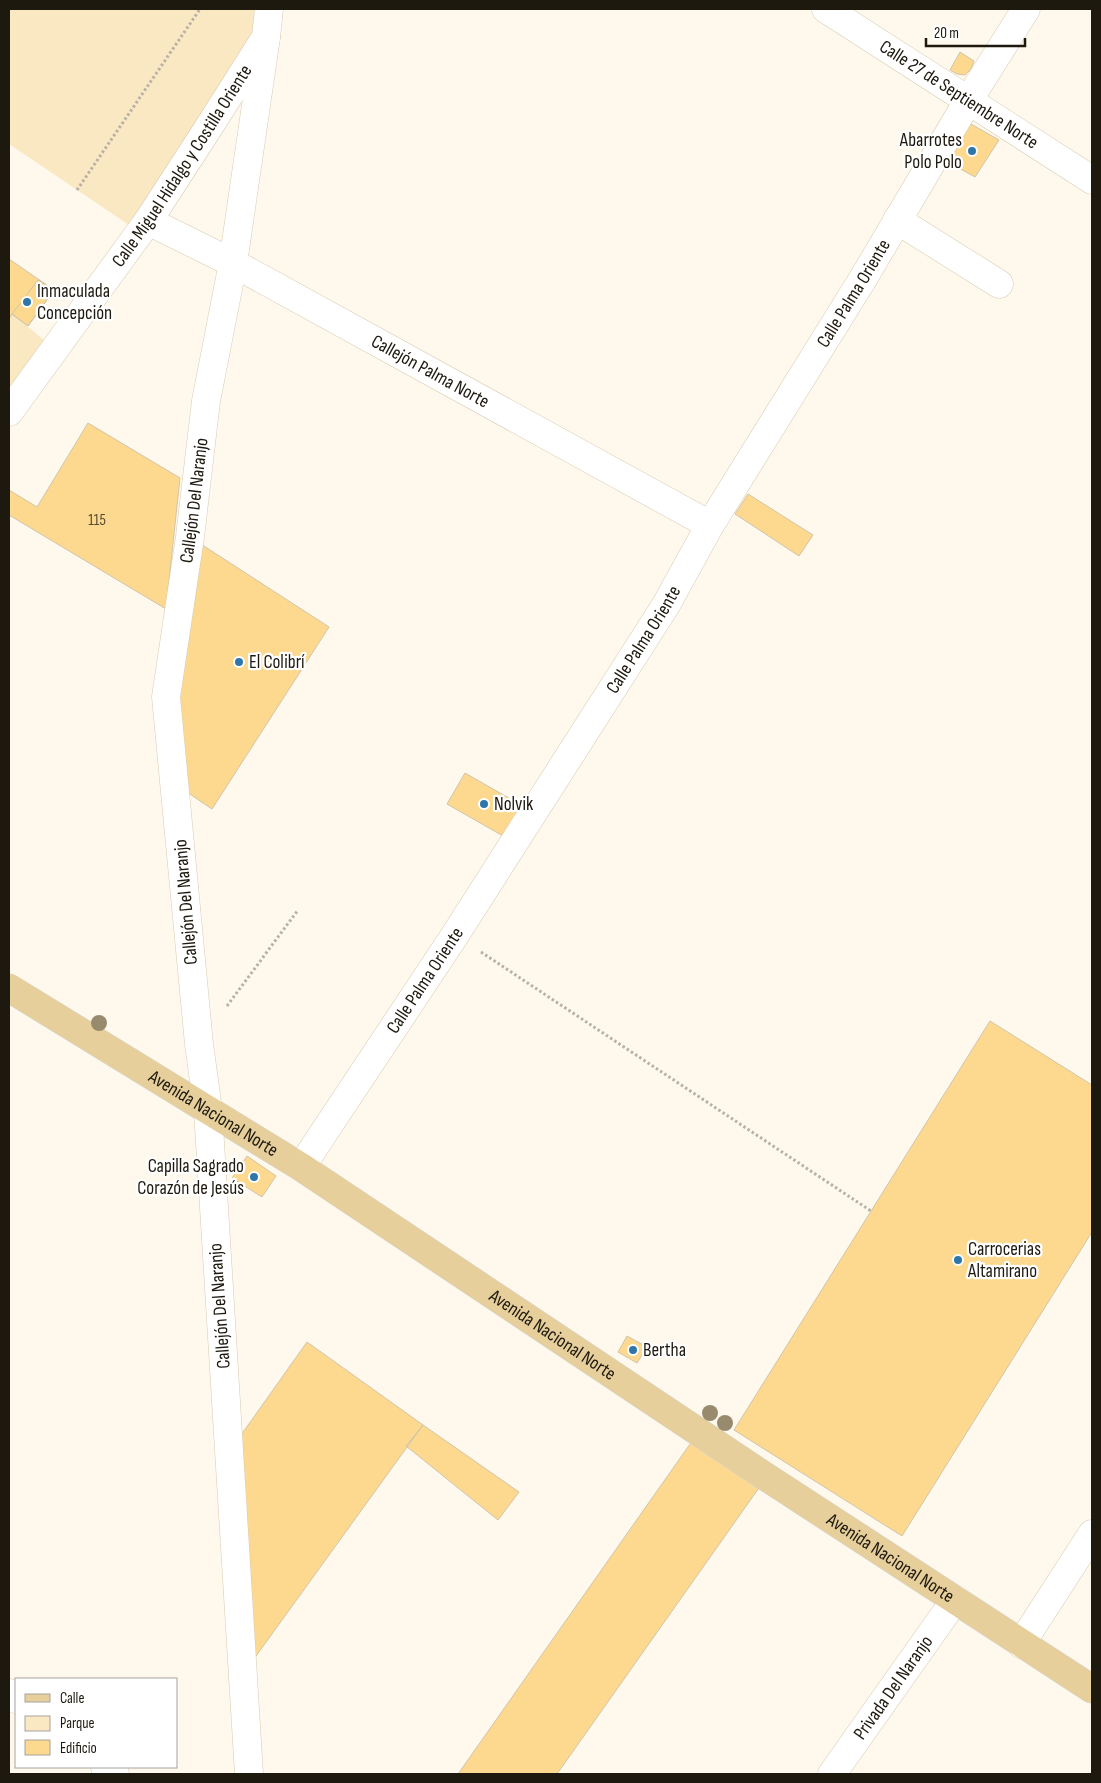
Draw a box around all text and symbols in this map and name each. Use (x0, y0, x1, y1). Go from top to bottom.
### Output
scale bar (926, 15, 1025, 47)
text: 20 m (934, 24, 959, 43)
street label: Calle 27 de Septiembre Norte (875, 35, 1043, 154)
street label: Calle Miguel Hidalgo y Costilla Oriente (107, 60, 257, 271)
place label: Abarrotes Polo Polo (899, 129, 962, 174)
marker: Abarrotes Polo Polo (966, 145, 978, 157)
street label: Calle Palma Oriente (812, 235, 895, 352)
place label: Inmaculada Concepción (37, 280, 112, 325)
marker: Inmaculada Concepción (21, 296, 33, 308)
street label: Callejón Palma Norte (367, 330, 493, 413)
street label: Callejón Del Naranjo (175, 437, 213, 565)
house number: 115 (88, 511, 106, 530)
street label: Calle Palma Oriente (601, 582, 686, 698)
place label: El Colibrí (249, 651, 305, 674)
marker: El Colibrí (233, 656, 245, 668)
place label: Nolvik (494, 793, 534, 816)
marker: Nolvik (478, 798, 490, 810)
street label: Callejón Del Naranjo (169, 838, 203, 966)
street label: Calle Palma Oriente (381, 923, 468, 1038)
street label: Avenida Nacional Norte (144, 1065, 282, 1162)
place label: Capilla Sagrado Corazón de Jesús (137, 1155, 244, 1200)
marker: Capilla Sagrado Corazón de Jesús (248, 1171, 260, 1183)
place label: Carrocerias Altamirano (967, 1238, 1041, 1283)
street label: Callejón Del Naranjo (204, 1242, 236, 1370)
marker: Carrocerias Altamirano (952, 1254, 964, 1266)
street label: Avenida Nacional Norte (484, 1284, 620, 1385)
place label: Bertha (643, 1339, 686, 1362)
marker: Bertha (627, 1344, 639, 1356)
street label: Avenida Nacional Norte (822, 1508, 959, 1608)
street label: Privada Del Naranjo (849, 1631, 938, 1744)
legend (15, 1678, 178, 1768)
text: Calle (60, 1689, 84, 1708)
text: Parque (60, 1714, 95, 1733)
text: Edificio (60, 1739, 97, 1758)

